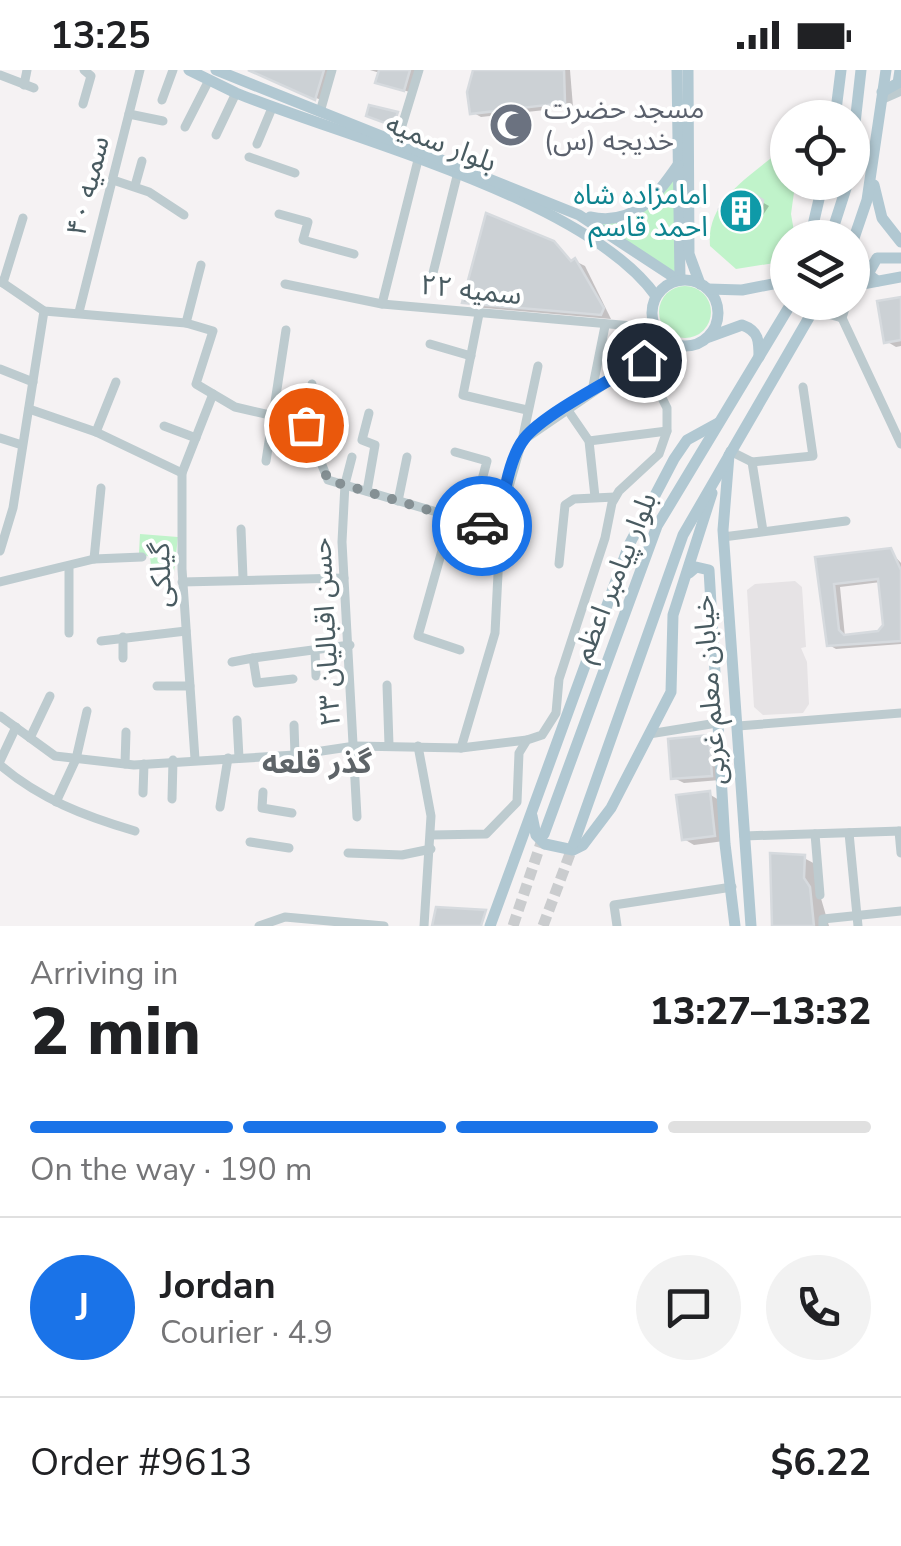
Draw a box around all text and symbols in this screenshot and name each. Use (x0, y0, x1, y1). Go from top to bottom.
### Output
text: 13:25 (50, 10, 151, 61)
place label: مسجد حضرت خدیجه (س) (544, 90, 704, 160)
map controls (770, 100, 870, 320)
button: locate (770, 100, 870, 200)
mosque icon: مسجد حضرت خدیجه (س) (488, 102, 534, 148)
street label: بلوار سمیه (380, 105, 502, 181)
street label: سمیه ۴۰ (57, 132, 119, 240)
place label: امامزاده شاه احمد قاسم (573, 176, 708, 248)
building icon: امامزاده شاه احمد قاسم (718, 188, 764, 234)
button: layers (770, 220, 870, 320)
street label: سمیه ۲۲ (419, 266, 523, 314)
pin (602, 318, 687, 403)
icon: home (617, 333, 672, 388)
pin (264, 383, 349, 468)
icon: bag (279, 398, 334, 453)
courier (432, 476, 532, 576)
street label: بلوار پیامبر اعظم (564, 487, 668, 668)
icon: car (455, 499, 510, 554)
street label: ۲۳ حسن اقبالیان (302, 537, 350, 727)
street label: گیلکی (141, 541, 181, 608)
street label: خیابان معلم غربی (684, 594, 738, 786)
district label: گذر قلعه (262, 743, 372, 784)
text: Arriving in (30, 952, 178, 995)
text: 13:27–13:32 (650, 986, 871, 1037)
text: 2 min (30, 988, 201, 1077)
text: On the way · 190 m (30, 1148, 312, 1191)
button: chat (636, 1255, 741, 1360)
button: phone (766, 1255, 871, 1360)
text: Jordan (160, 1260, 276, 1311)
text: J (76, 1282, 89, 1333)
text: Courier · 4.9 (160, 1311, 333, 1354)
text: Order #9613 (30, 1437, 252, 1488)
text: $6.22 (770, 1437, 871, 1488)

